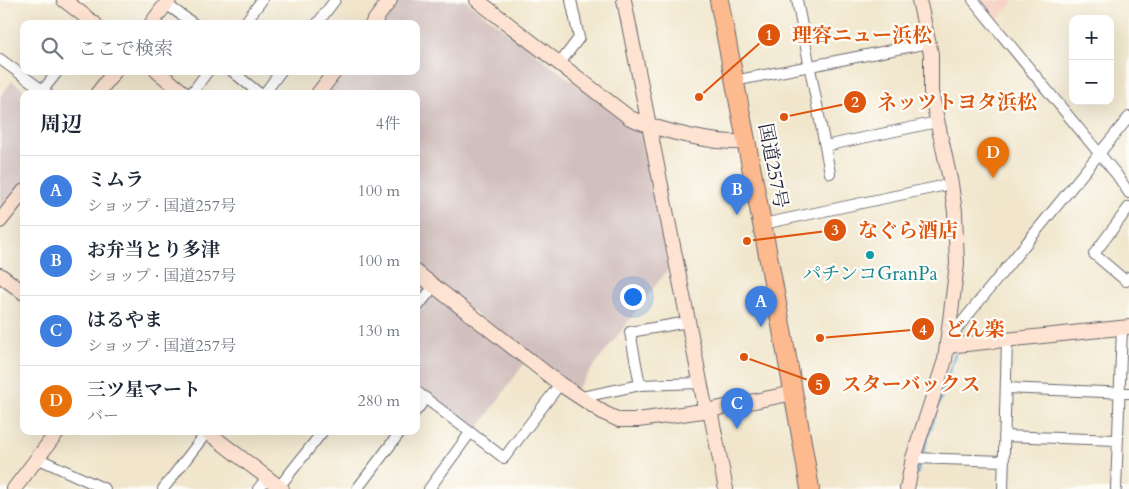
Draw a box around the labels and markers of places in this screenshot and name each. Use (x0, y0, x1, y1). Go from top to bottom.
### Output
callout: 理容ニュー浜松 (757, 17, 942, 52)
callout: ネッツトヨタ浜松 (842, 84, 1047, 119)
pin: D (977, 137, 1009, 178)
pin: B (721, 174, 753, 215)
callout: なぐら酒店 (823, 212, 968, 247)
marker: パチンコGranPa (864, 249, 876, 261)
place label: パチンコGranPa (802, 261, 938, 287)
pin: A (745, 286, 777, 327)
callout: どん楽 (910, 312, 1015, 347)
callout: スターバックス (806, 367, 991, 402)
pin: C (721, 388, 753, 429)

